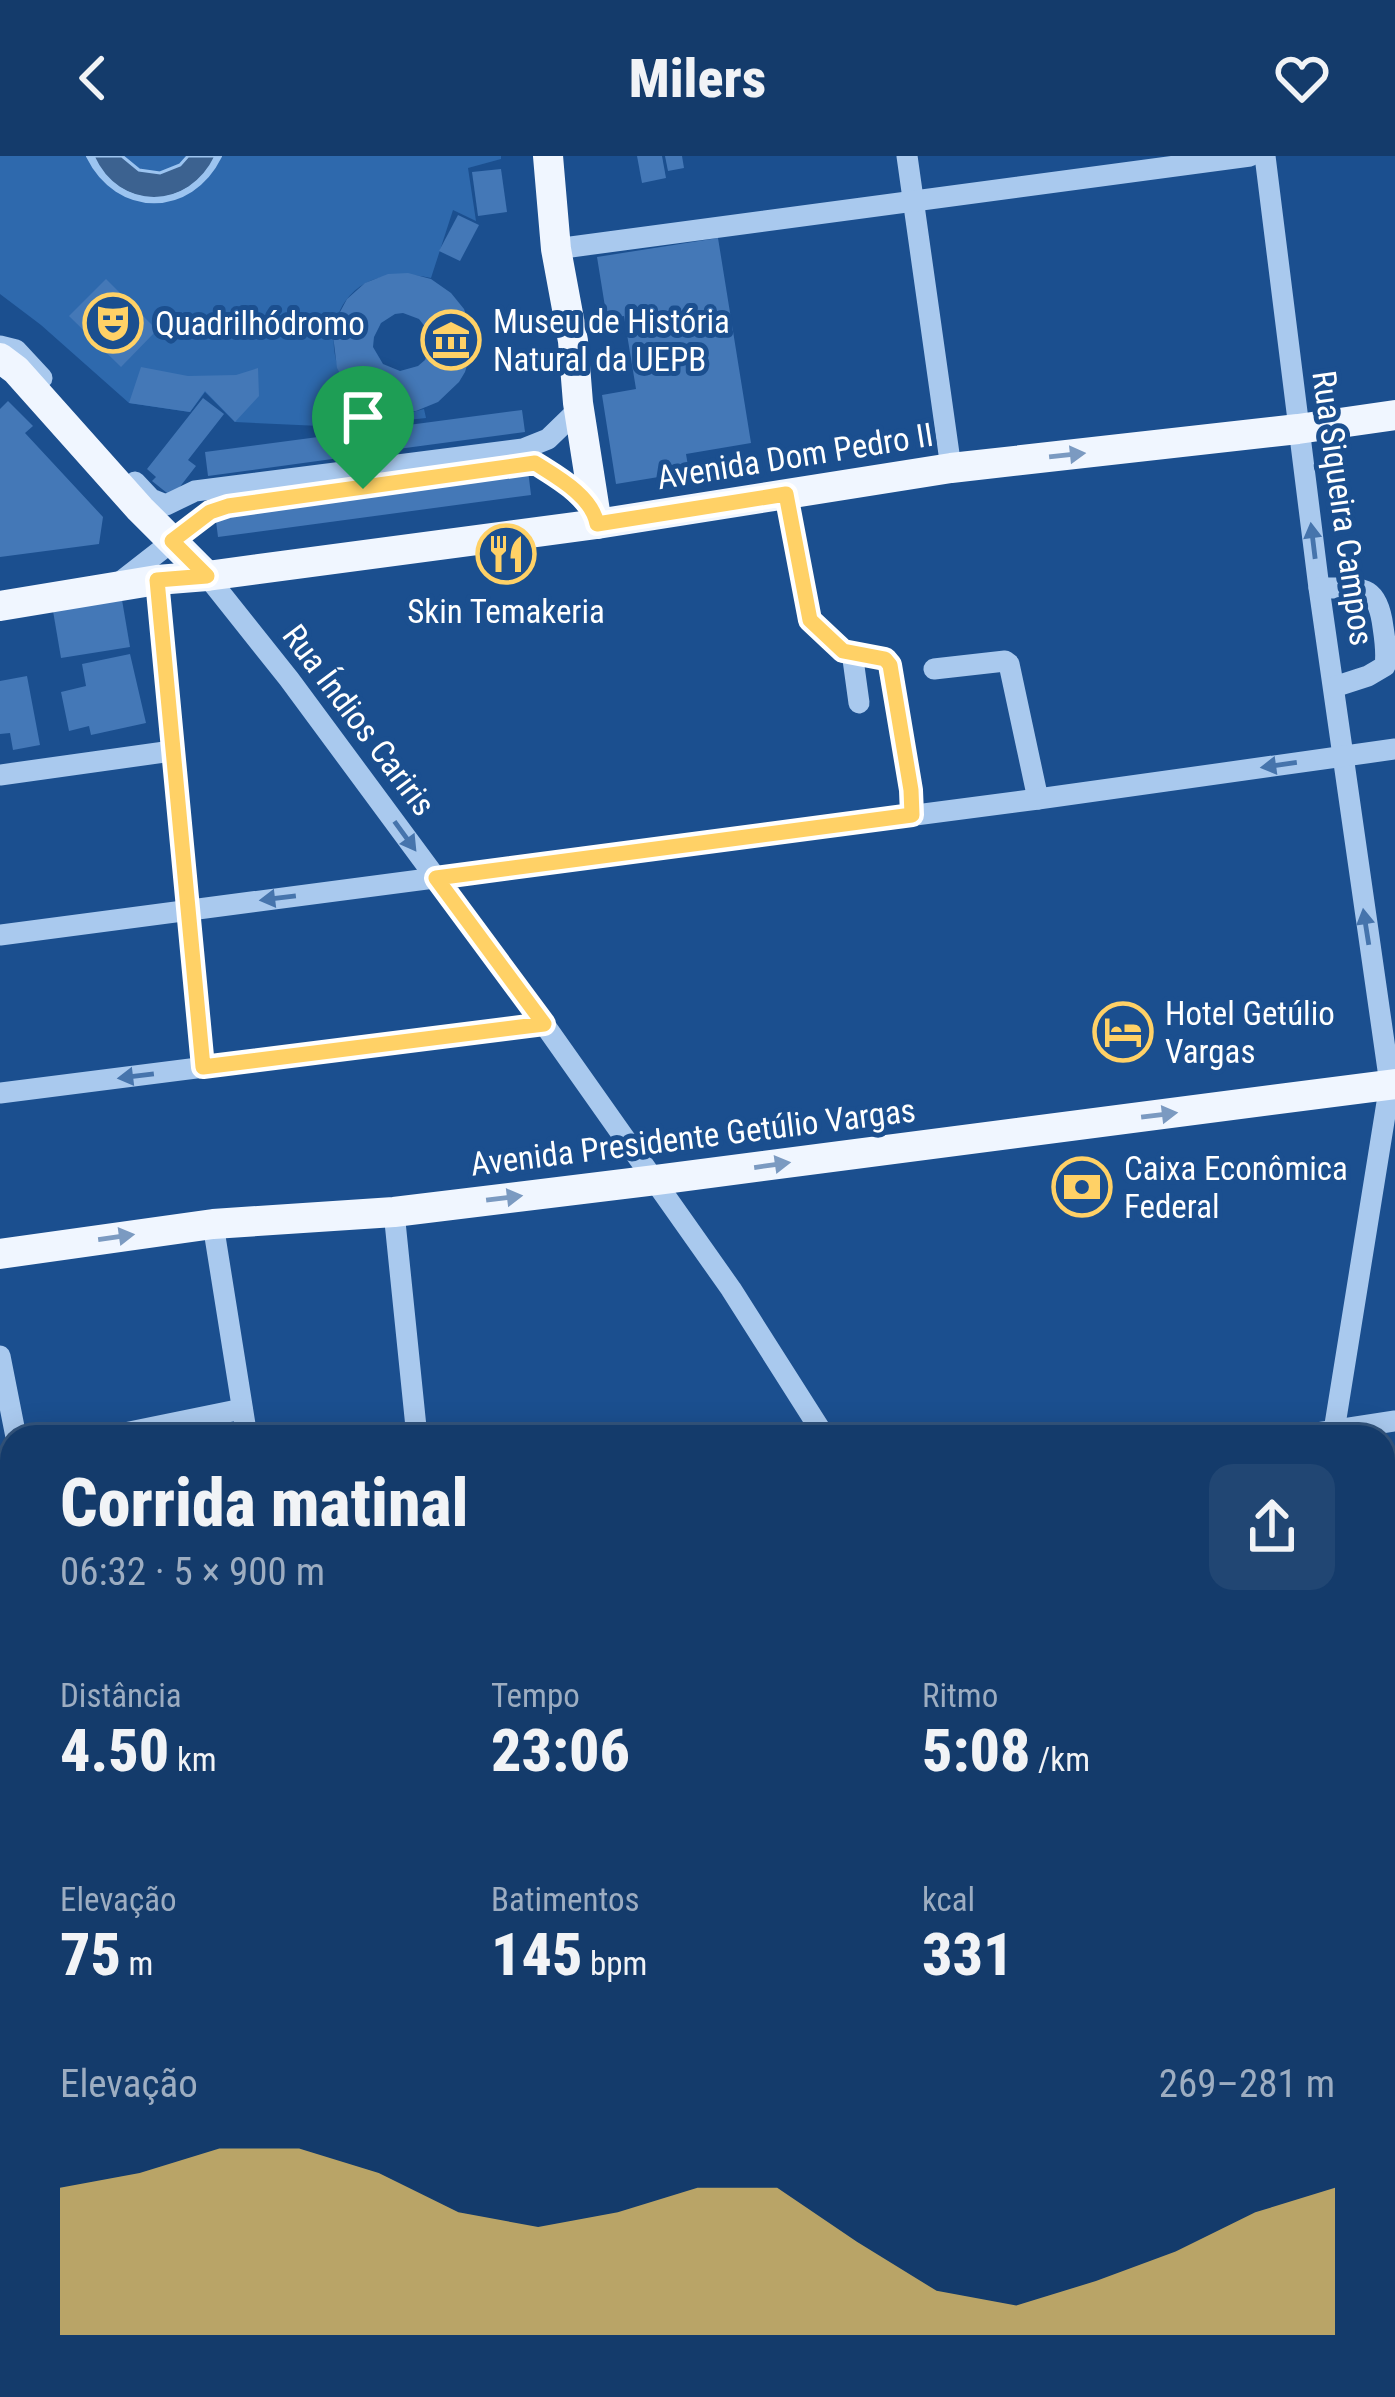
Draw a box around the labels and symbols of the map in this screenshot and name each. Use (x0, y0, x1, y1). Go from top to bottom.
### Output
theatre icon: Quadrilhódromo (82, 292, 144, 354)
place label: Museu de História Natural da UEPB (493, 302, 730, 379)
place label: Quadrilhódromo (155, 304, 365, 343)
museum icon: Museu de História Natural da UEPB (420, 309, 482, 371)
pin (312, 366, 414, 489)
street label: Rua Siqueira Campos (1304, 368, 1382, 648)
street label: Avenida Dom Pedro II (654, 415, 936, 497)
one-way arrow (1049, 445, 1086, 464)
one-way arrow (1303, 522, 1322, 559)
restaurant icon: Skin Temakeria (475, 523, 537, 585)
place label: Skin Temakeria (407, 592, 605, 631)
street label: Rua Índios Cariris (275, 617, 443, 823)
one-way arrow (1260, 756, 1297, 775)
one-way arrow (393, 820, 417, 852)
one-way arrow (259, 889, 297, 908)
one-way arrow (1356, 908, 1375, 945)
place label: Hotel Getúlio Vargas (1165, 994, 1335, 1071)
hotel icon: Hotel Getúlio Vargas (1092, 1001, 1154, 1063)
one-way arrow (117, 1066, 154, 1085)
street label: Avenida Presidente Getúlio Vargas (468, 1090, 918, 1184)
one-way arrow (1140, 1106, 1178, 1125)
place label: Caixa Econômica Federal (1124, 1149, 1348, 1226)
one-way arrow (753, 1155, 791, 1174)
bank icon: Caixa Econômica Federal (1051, 1156, 1113, 1218)
one-way arrow (486, 1189, 523, 1208)
one-way arrow (98, 1227, 135, 1246)

